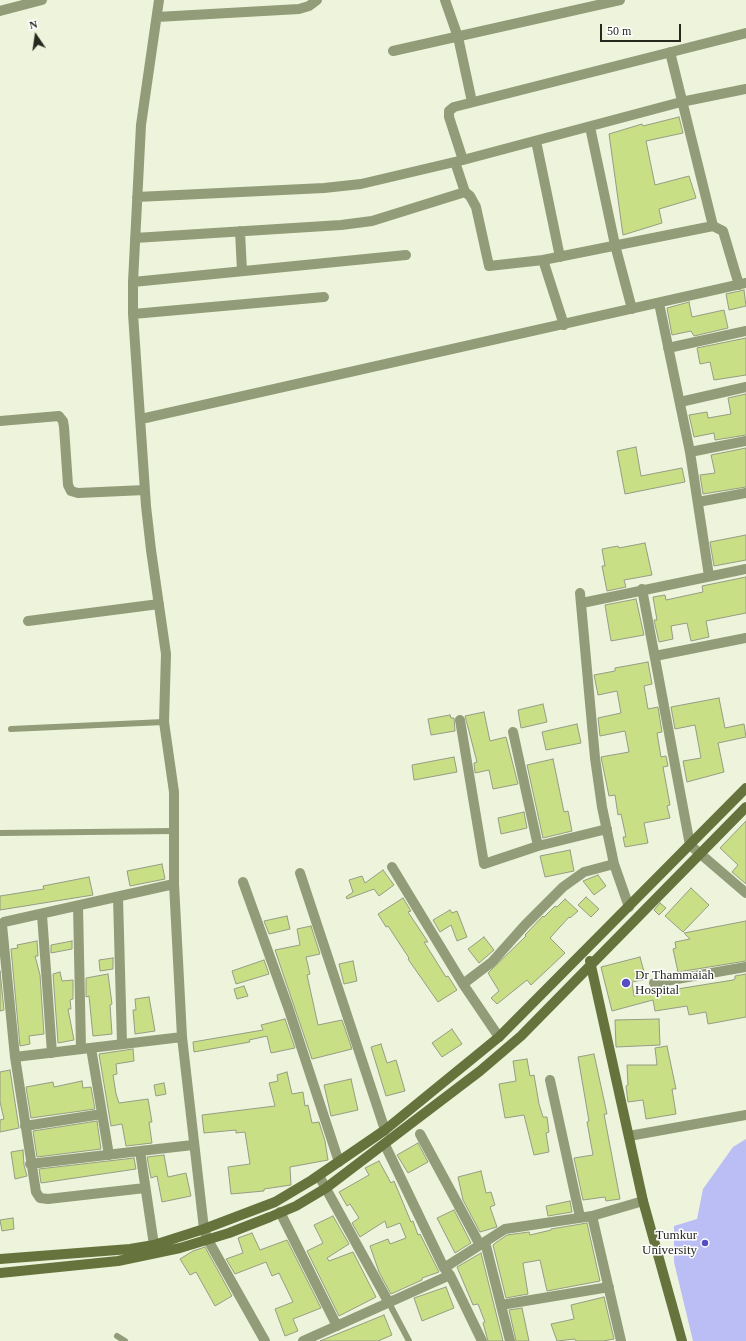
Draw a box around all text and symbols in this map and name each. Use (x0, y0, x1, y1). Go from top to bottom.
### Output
north arrow (16, 16, 56, 56)
scale bar (602, 16, 683, 42)
text: N (28, 18, 39, 31)
text: 50 m (607, 24, 631, 38)
place label: Dr Thammaiah Hospital (635, 968, 714, 999)
marker: Dr Thammaiah Hospital (620, 977, 632, 989)
place label: Tumkur University (642, 1228, 697, 1259)
marker: Tumkur University (700, 1238, 710, 1248)

